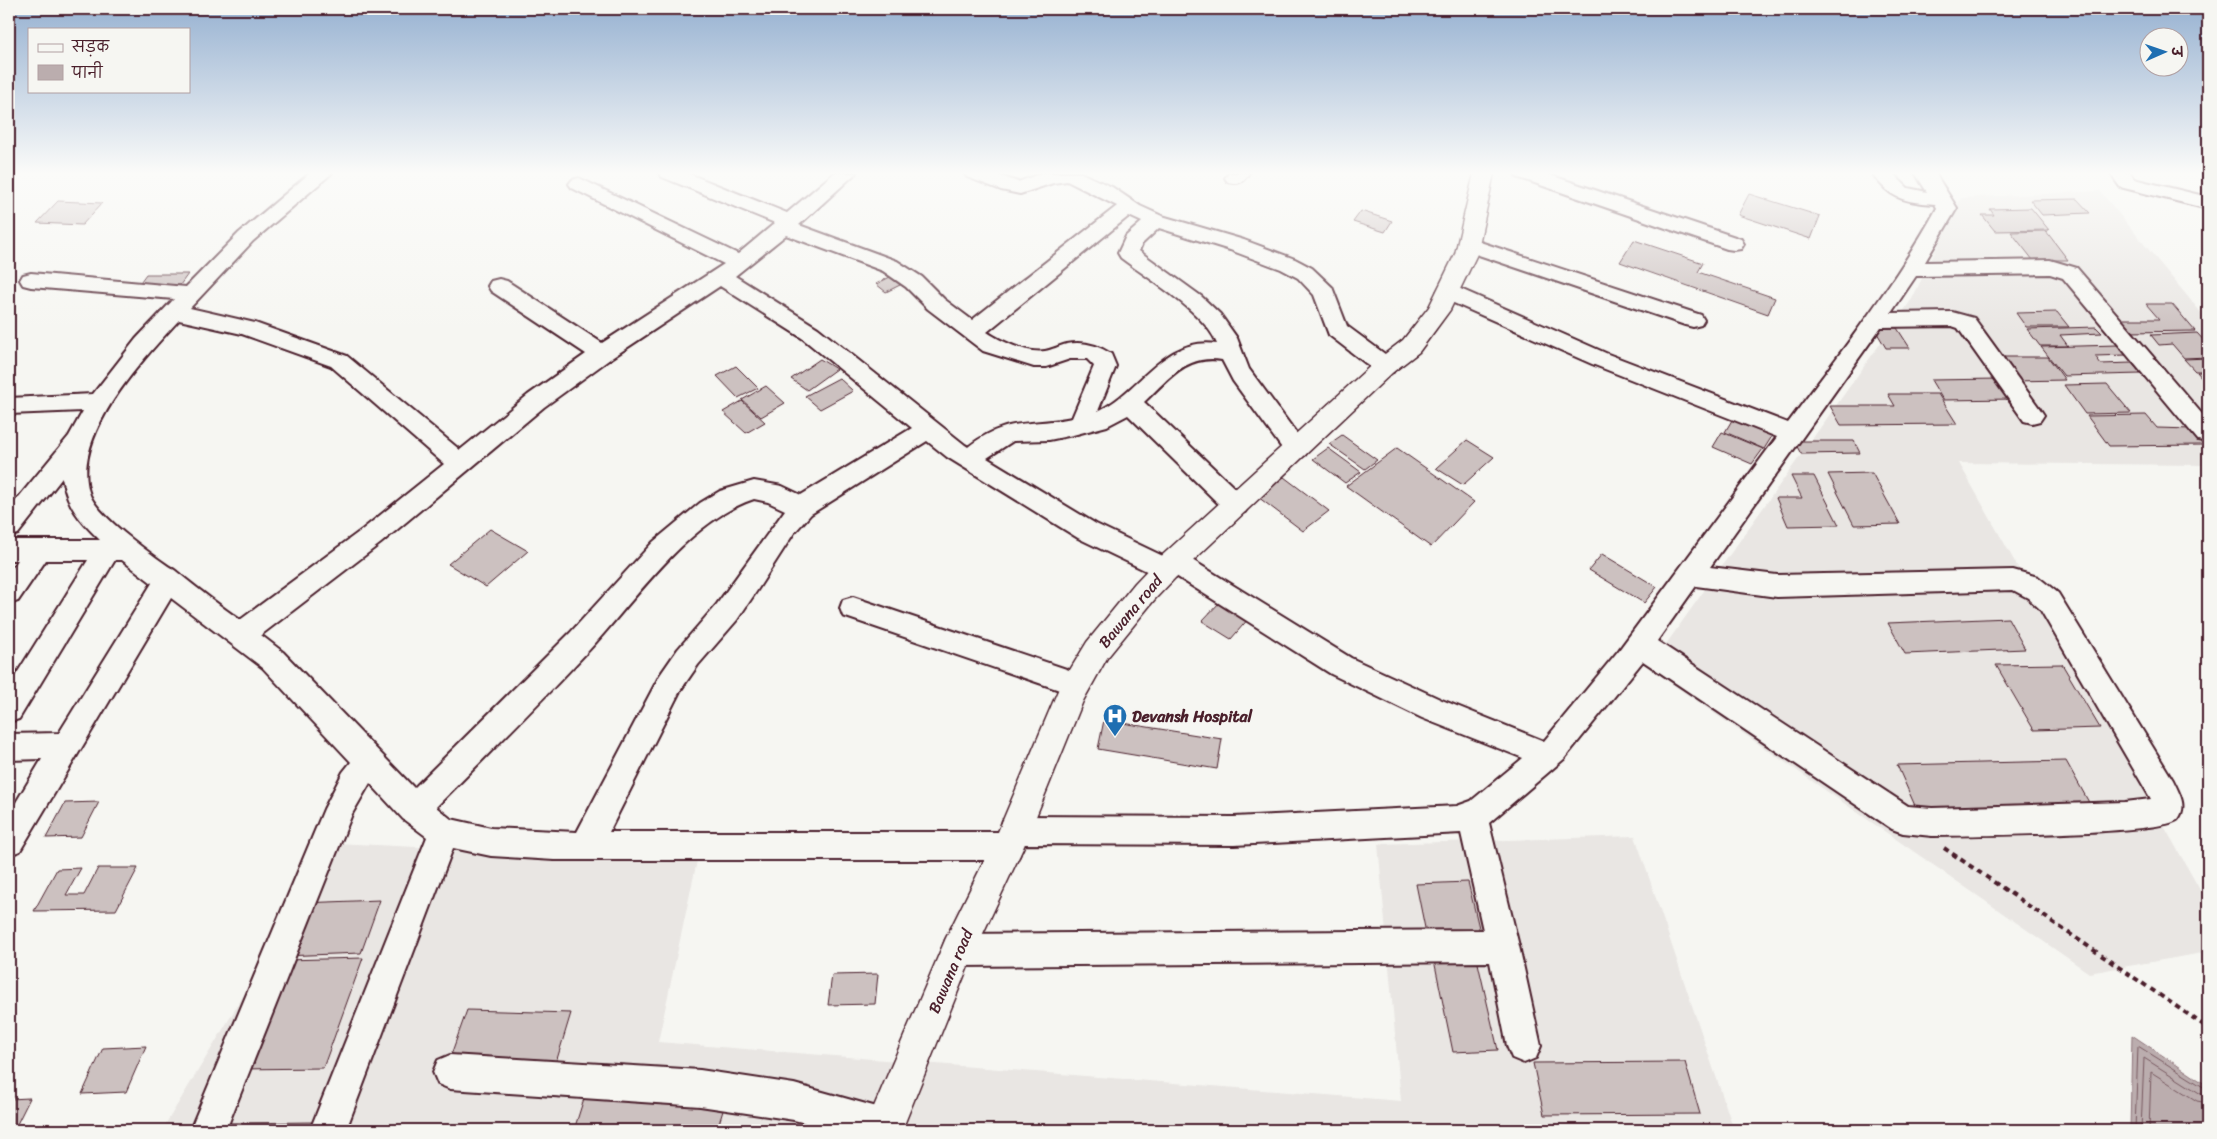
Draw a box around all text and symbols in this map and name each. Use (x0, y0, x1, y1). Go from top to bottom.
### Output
legend (28, 28, 190, 92)
north arrow (2140, 28, 2190, 78)
text: सड़क (71, 34, 110, 60)
text: उ (2164, 44, 2189, 58)
text: पानी (71, 60, 104, 86)
street label: Bawana road (1091, 567, 1171, 655)
place label: Devansh Hospital (1132, 702, 1253, 731)
hospital icon: Devansh Hospital (1102, 703, 1128, 737)
street label: Bawana road (920, 923, 982, 1018)

